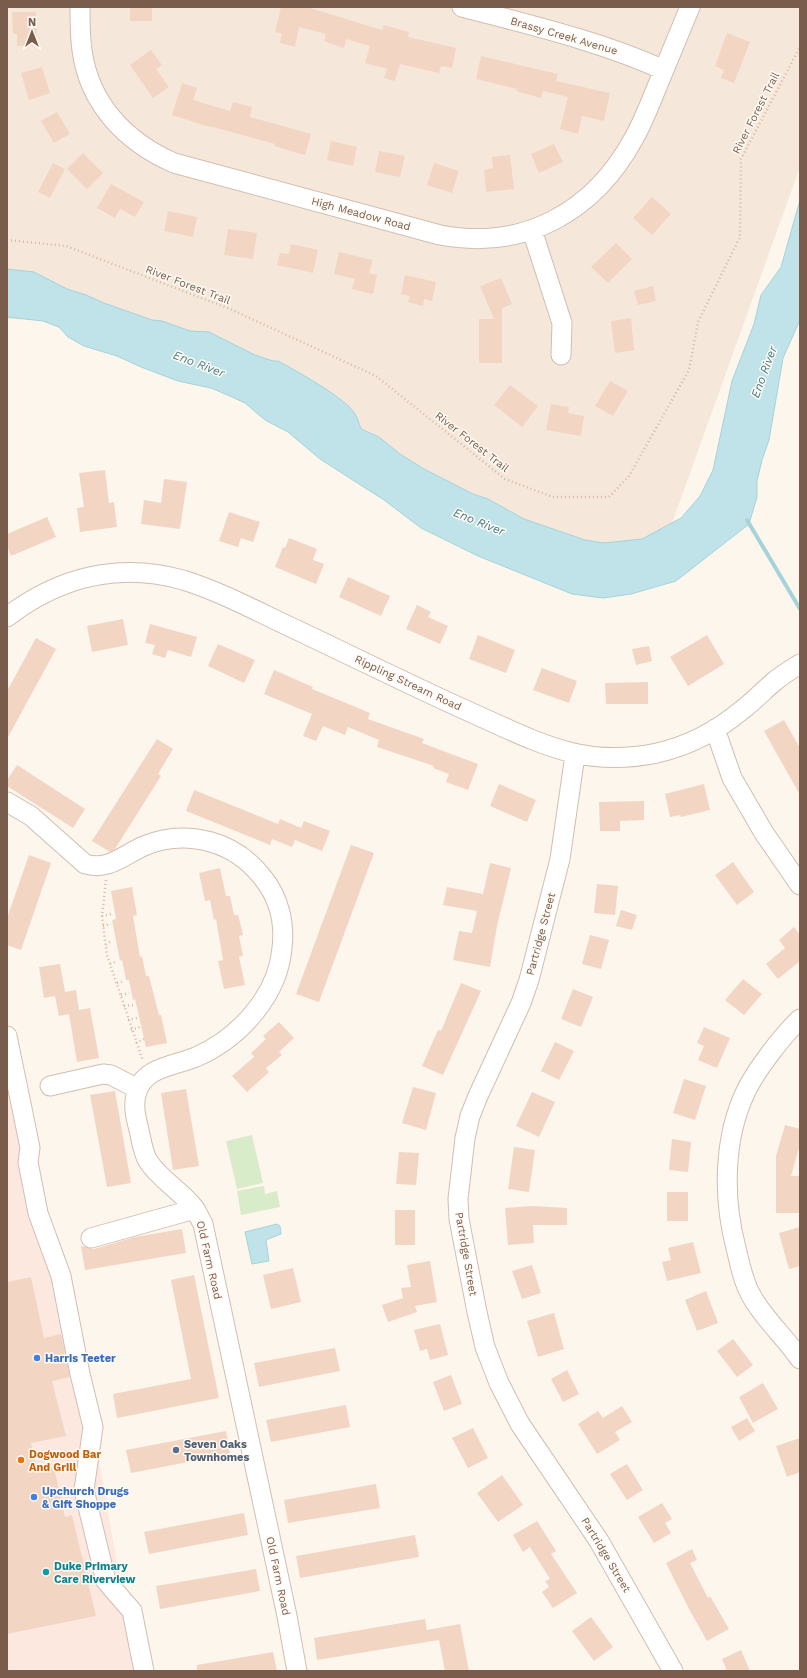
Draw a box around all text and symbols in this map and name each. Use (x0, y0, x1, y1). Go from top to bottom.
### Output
north arrow (12, 12, 52, 52)
street label: Brassy Creek Avenue (509, 14, 619, 58)
text: N (28, 16, 36, 29)
street label: River Forest Trail (730, 69, 783, 156)
street label: High Meadow Road (310, 194, 412, 234)
street label: River Forest Trail (144, 263, 233, 307)
water label: Eno River (748, 343, 780, 400)
water label: Eno River (171, 348, 228, 381)
street label: River Forest Trail (432, 409, 512, 475)
water label: Eno River (451, 505, 508, 539)
street label: Rippling Stream Road (353, 653, 463, 713)
street label: Partridge Street (524, 891, 558, 977)
street label: Partridge Street (452, 1211, 480, 1297)
street label: Old Farm Road (194, 1219, 224, 1301)
place label: Harris Teeter (45, 1352, 116, 1365)
marker: Harris Teeter (32, 1353, 42, 1363)
place label: Seven Oaks Townhomes (184, 1438, 249, 1464)
marker: Seven Oaks Townhomes (171, 1445, 181, 1455)
place label: Dogwood Bar And Grill (29, 1448, 101, 1474)
marker: Dogwood Bar And Grill (16, 1455, 26, 1465)
place label: Upchurch Drugs & Gift Shoppe (42, 1485, 129, 1511)
marker: Upchurch Drugs & Gift Shoppe (29, 1492, 39, 1502)
street label: Partridge Street (579, 1515, 634, 1595)
street label: Old Farm Road (263, 1535, 293, 1617)
place label: Duke Primary Care Riverview (54, 1560, 136, 1586)
marker: Duke Primary Care Riverview (41, 1567, 51, 1577)

